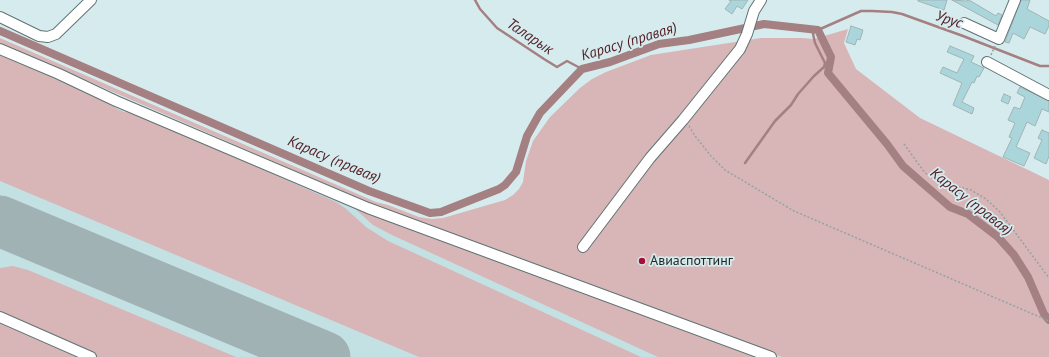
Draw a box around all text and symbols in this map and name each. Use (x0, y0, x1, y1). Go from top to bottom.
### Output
water label: Урус (933, 7, 965, 33)
water label: Таларык (503, 15, 557, 59)
water label: Карасу (правая) (579, 19, 679, 65)
water label: Карасу (правая) (285, 132, 383, 188)
water label: Карасу (правая) (926, 164, 1016, 240)
place label: Авиаспоттинг (650, 253, 733, 269)
marker: Авиаспоттинг (637, 256, 647, 266)

